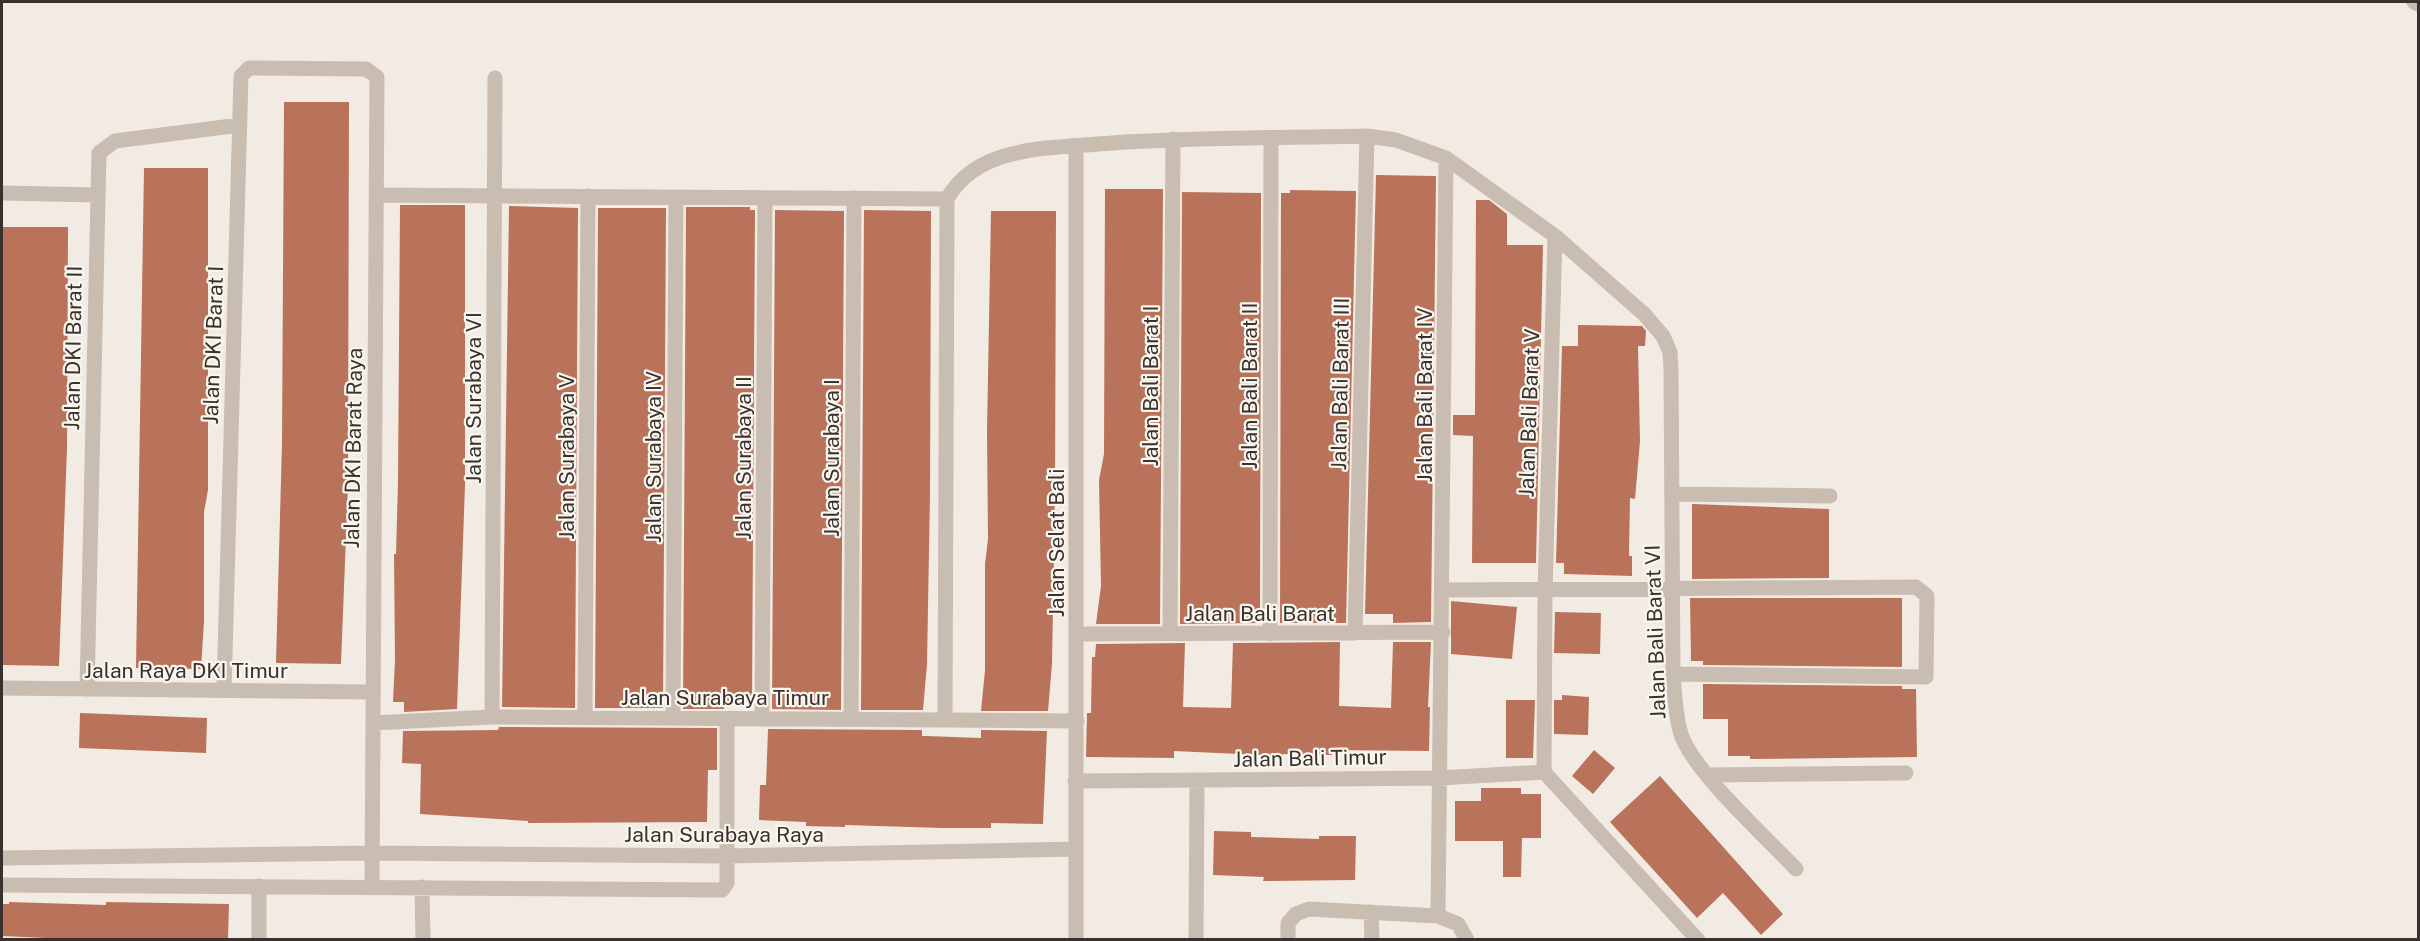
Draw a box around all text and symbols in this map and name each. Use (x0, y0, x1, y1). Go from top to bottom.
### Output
street label: Jalan DKI Barat II (59, 265, 87, 431)
street label: Jalan DKI Barat I (198, 265, 228, 425)
street label: Jalan Bali Barat III (1326, 297, 1354, 471)
street label: Jalan Bali Barat II (1237, 303, 1262, 469)
street label: Jalan Bali Barat I (1138, 305, 1163, 467)
street label: Jalan Bali Barat IV (1412, 307, 1437, 483)
street label: Jalan Surabaya VI (461, 312, 486, 484)
street label: Jalan Bali Barat V (1514, 328, 1544, 498)
street label: Jalan DKI Barat Raya (339, 347, 367, 549)
street label: Jalan Surabaya IV (641, 371, 666, 543)
street label: Jalan Surabaya V (554, 374, 579, 540)
street label: Jalan Surabaya II (731, 376, 756, 540)
street label: Jalan Surabaya I (819, 379, 844, 537)
street label: Jalan Selat Bali (1044, 469, 1069, 617)
street label: Jalan Bali Barat VI (1639, 544, 1671, 720)
street label: Jalan Bali Barat (1185, 601, 1335, 626)
street label: Jalan Raya DKI Timur (84, 658, 288, 683)
street label: Jalan Surabaya Timur (621, 685, 829, 710)
street label: Jalan Bali Timur (1233, 744, 1387, 772)
street label: Jalan Surabaya Raya (624, 822, 824, 847)

